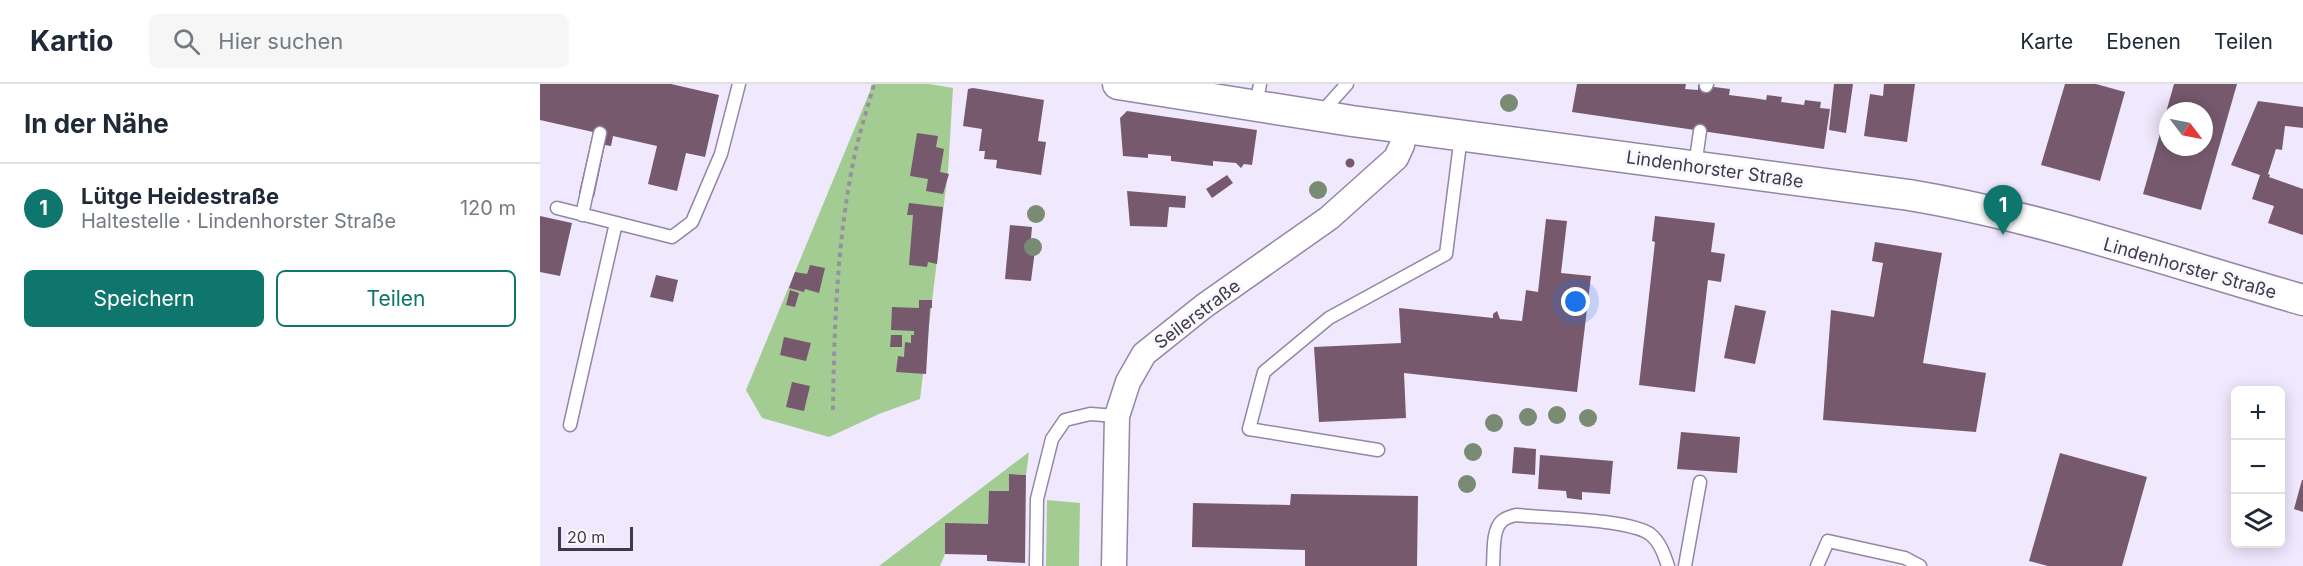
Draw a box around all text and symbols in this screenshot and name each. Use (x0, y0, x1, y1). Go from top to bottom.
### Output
search box (149, 14, 569, 68)
text: Kartio (30, 24, 113, 58)
icon: search (170, 25, 203, 58)
text: Hier suchen (218, 28, 343, 54)
text: Karte (2020, 29, 2073, 54)
text: Ebenen (2106, 29, 2181, 54)
text: Teilen (2214, 29, 2273, 54)
north arrow (2159, 102, 2213, 156)
text: In der Nähe (24, 108, 169, 139)
street label: Lindenhorster Straße (1625, 146, 1805, 192)
text: Lütge Heidestraße (81, 183, 279, 209)
pin: 1 (1984, 186, 2022, 235)
text: 1 (39, 196, 48, 220)
text: 120 m (460, 196, 516, 220)
text: Haltestelle · Lindenhorster Straße (81, 209, 396, 233)
street label: Lindenhorster Straße (2101, 233, 2279, 303)
button: Speichern (24, 270, 264, 327)
button: Teilen (276, 270, 516, 327)
street label: Seilerstraße (1150, 275, 1244, 353)
your location (1561, 287, 1590, 316)
map controls (2231, 386, 2285, 548)
button: + (2231, 386, 2285, 440)
button: − (2231, 440, 2285, 494)
button: layers (2231, 494, 2285, 548)
scale bar (558, 524, 633, 552)
text: 20 m (567, 527, 605, 547)

